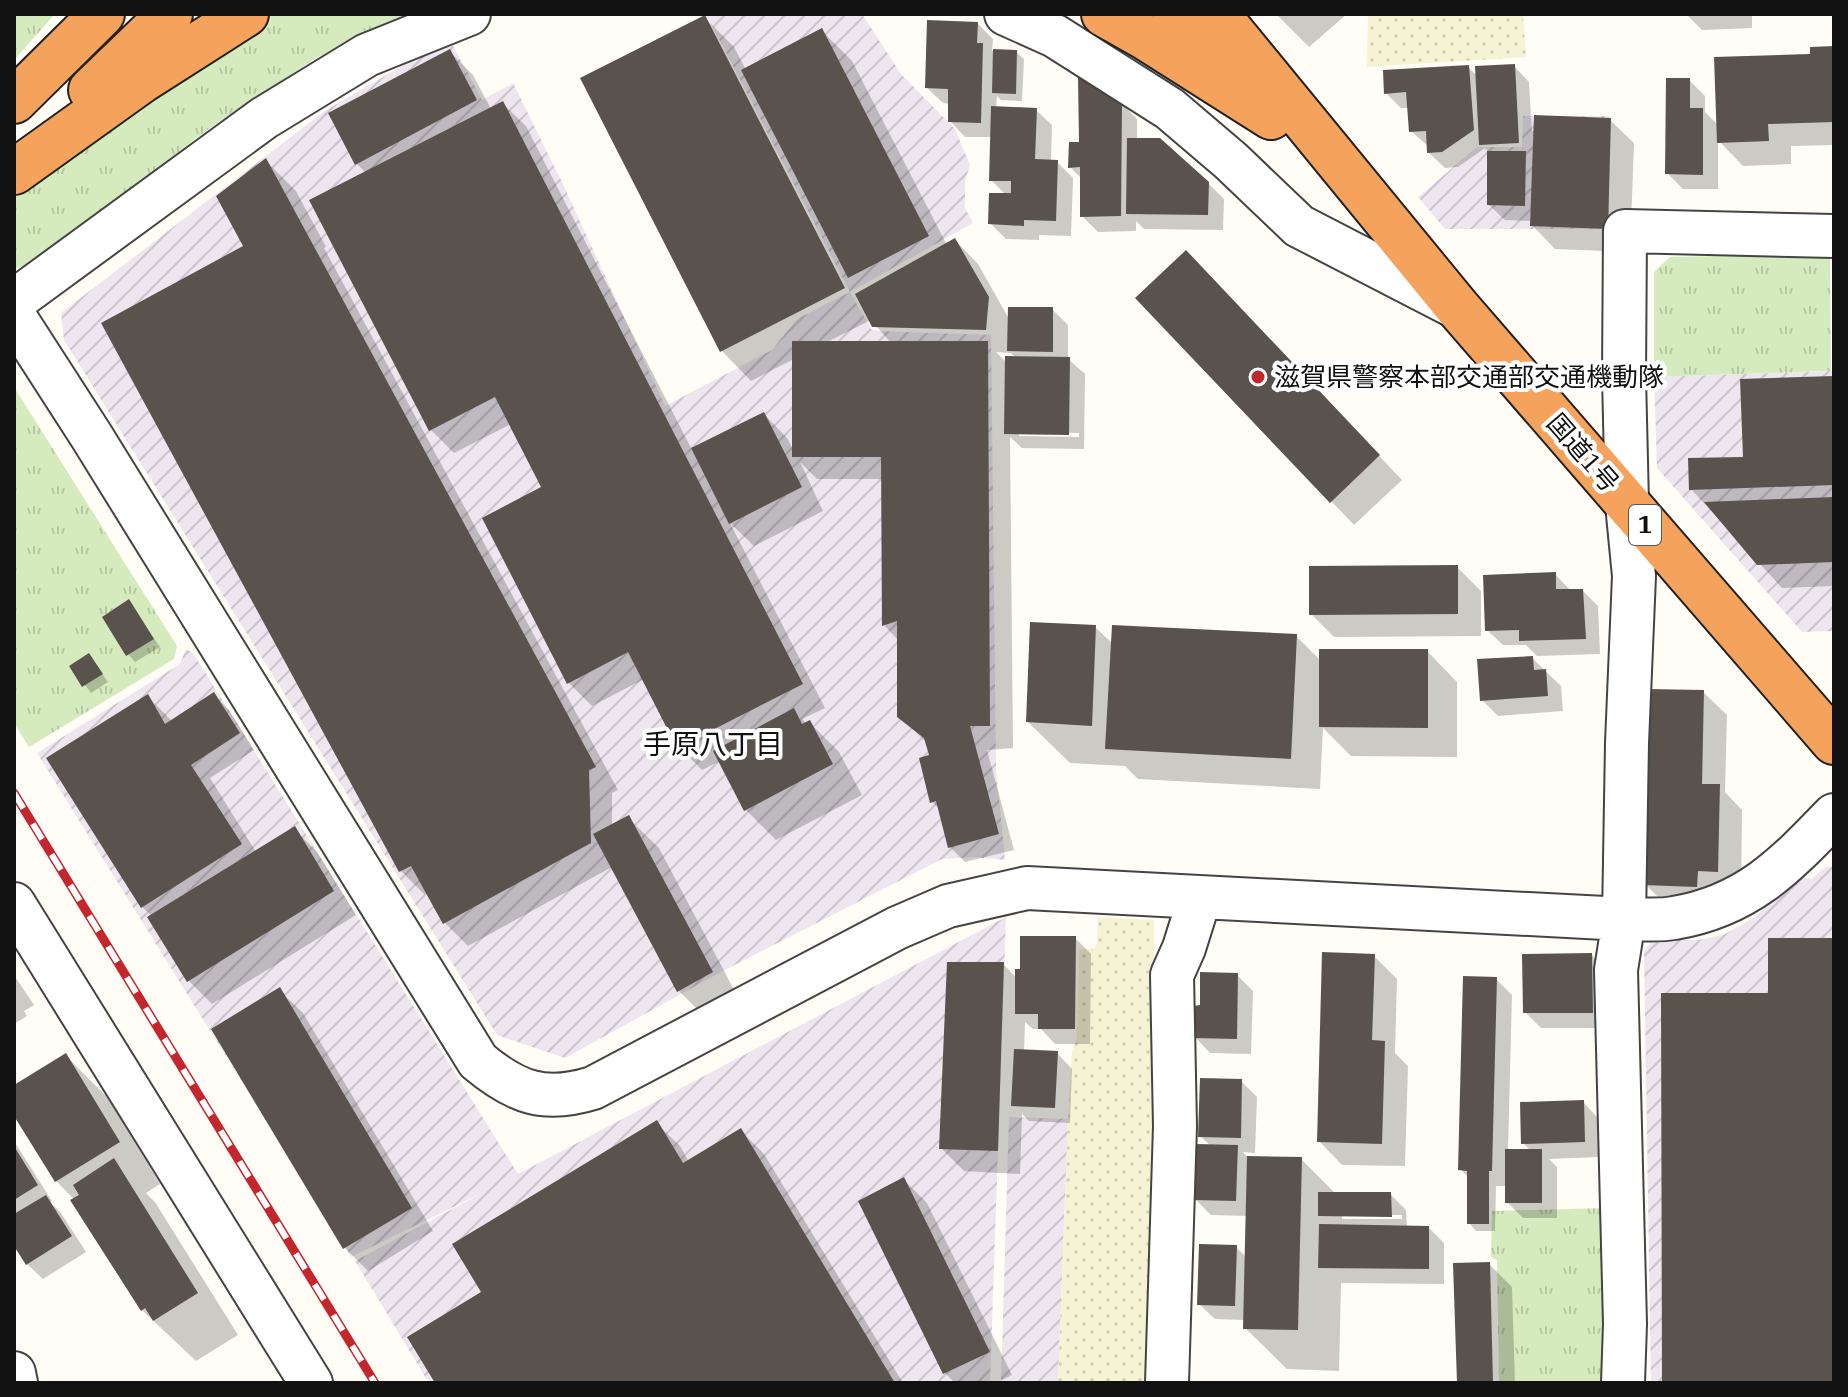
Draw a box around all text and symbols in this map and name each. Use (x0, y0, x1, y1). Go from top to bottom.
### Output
place label: 滋賀県警察本部交通部交通機動隊 (1274, 359, 1664, 393)
marker: 滋賀県警察本部交通部交通機動隊 (1249, 368, 1267, 386)
street label: 国道1号 (1540, 406, 1627, 499)
road number: 1 (1629, 505, 1661, 545)
district label: 手原八丁目 (643, 725, 783, 762)

